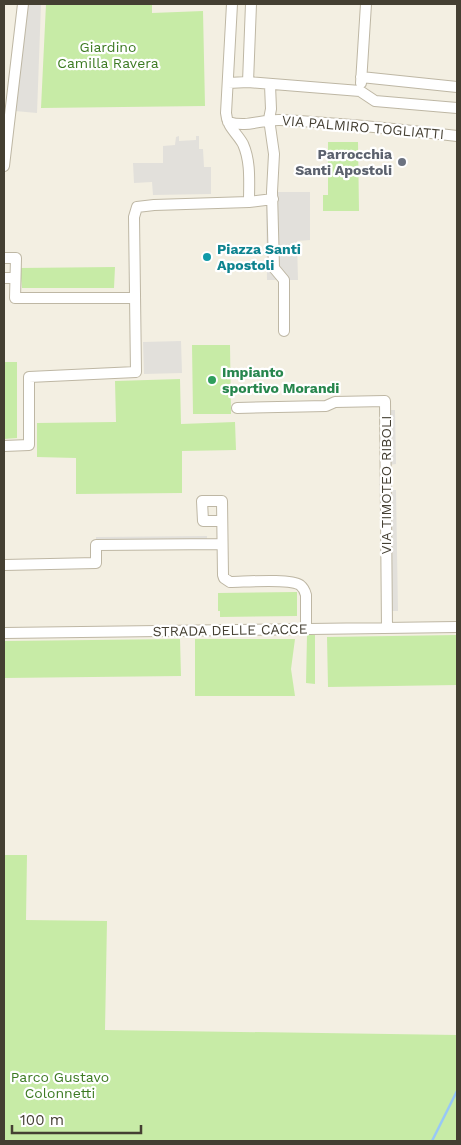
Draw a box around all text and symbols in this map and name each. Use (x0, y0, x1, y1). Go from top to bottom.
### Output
park label: Giardino Camilla Ravera (57, 39, 159, 71)
street label: VIA PALMIRO TOGLIATTI (281, 112, 445, 142)
place label: Parrocchia Santi Apostoli (295, 146, 393, 178)
marker: Parrocchia Santi Apostoli (396, 156, 408, 168)
place label: Piazza Santi Apostoli (217, 241, 301, 273)
marker: Piazza Santi Apostoli (201, 251, 213, 263)
place label: Impianto sportivo Morandi (222, 364, 339, 396)
marker: Impianto sportivo Morandi (206, 374, 218, 386)
street label: VIA TIMOTEO RIBOLI (378, 415, 394, 555)
street label: STRADA DELLE CACCE (152, 621, 308, 639)
park label: Parco Gustavo Colonnetti (11, 1069, 109, 1101)
scale bar (12, 1102, 141, 1134)
text: 100 m (20, 1111, 64, 1129)

